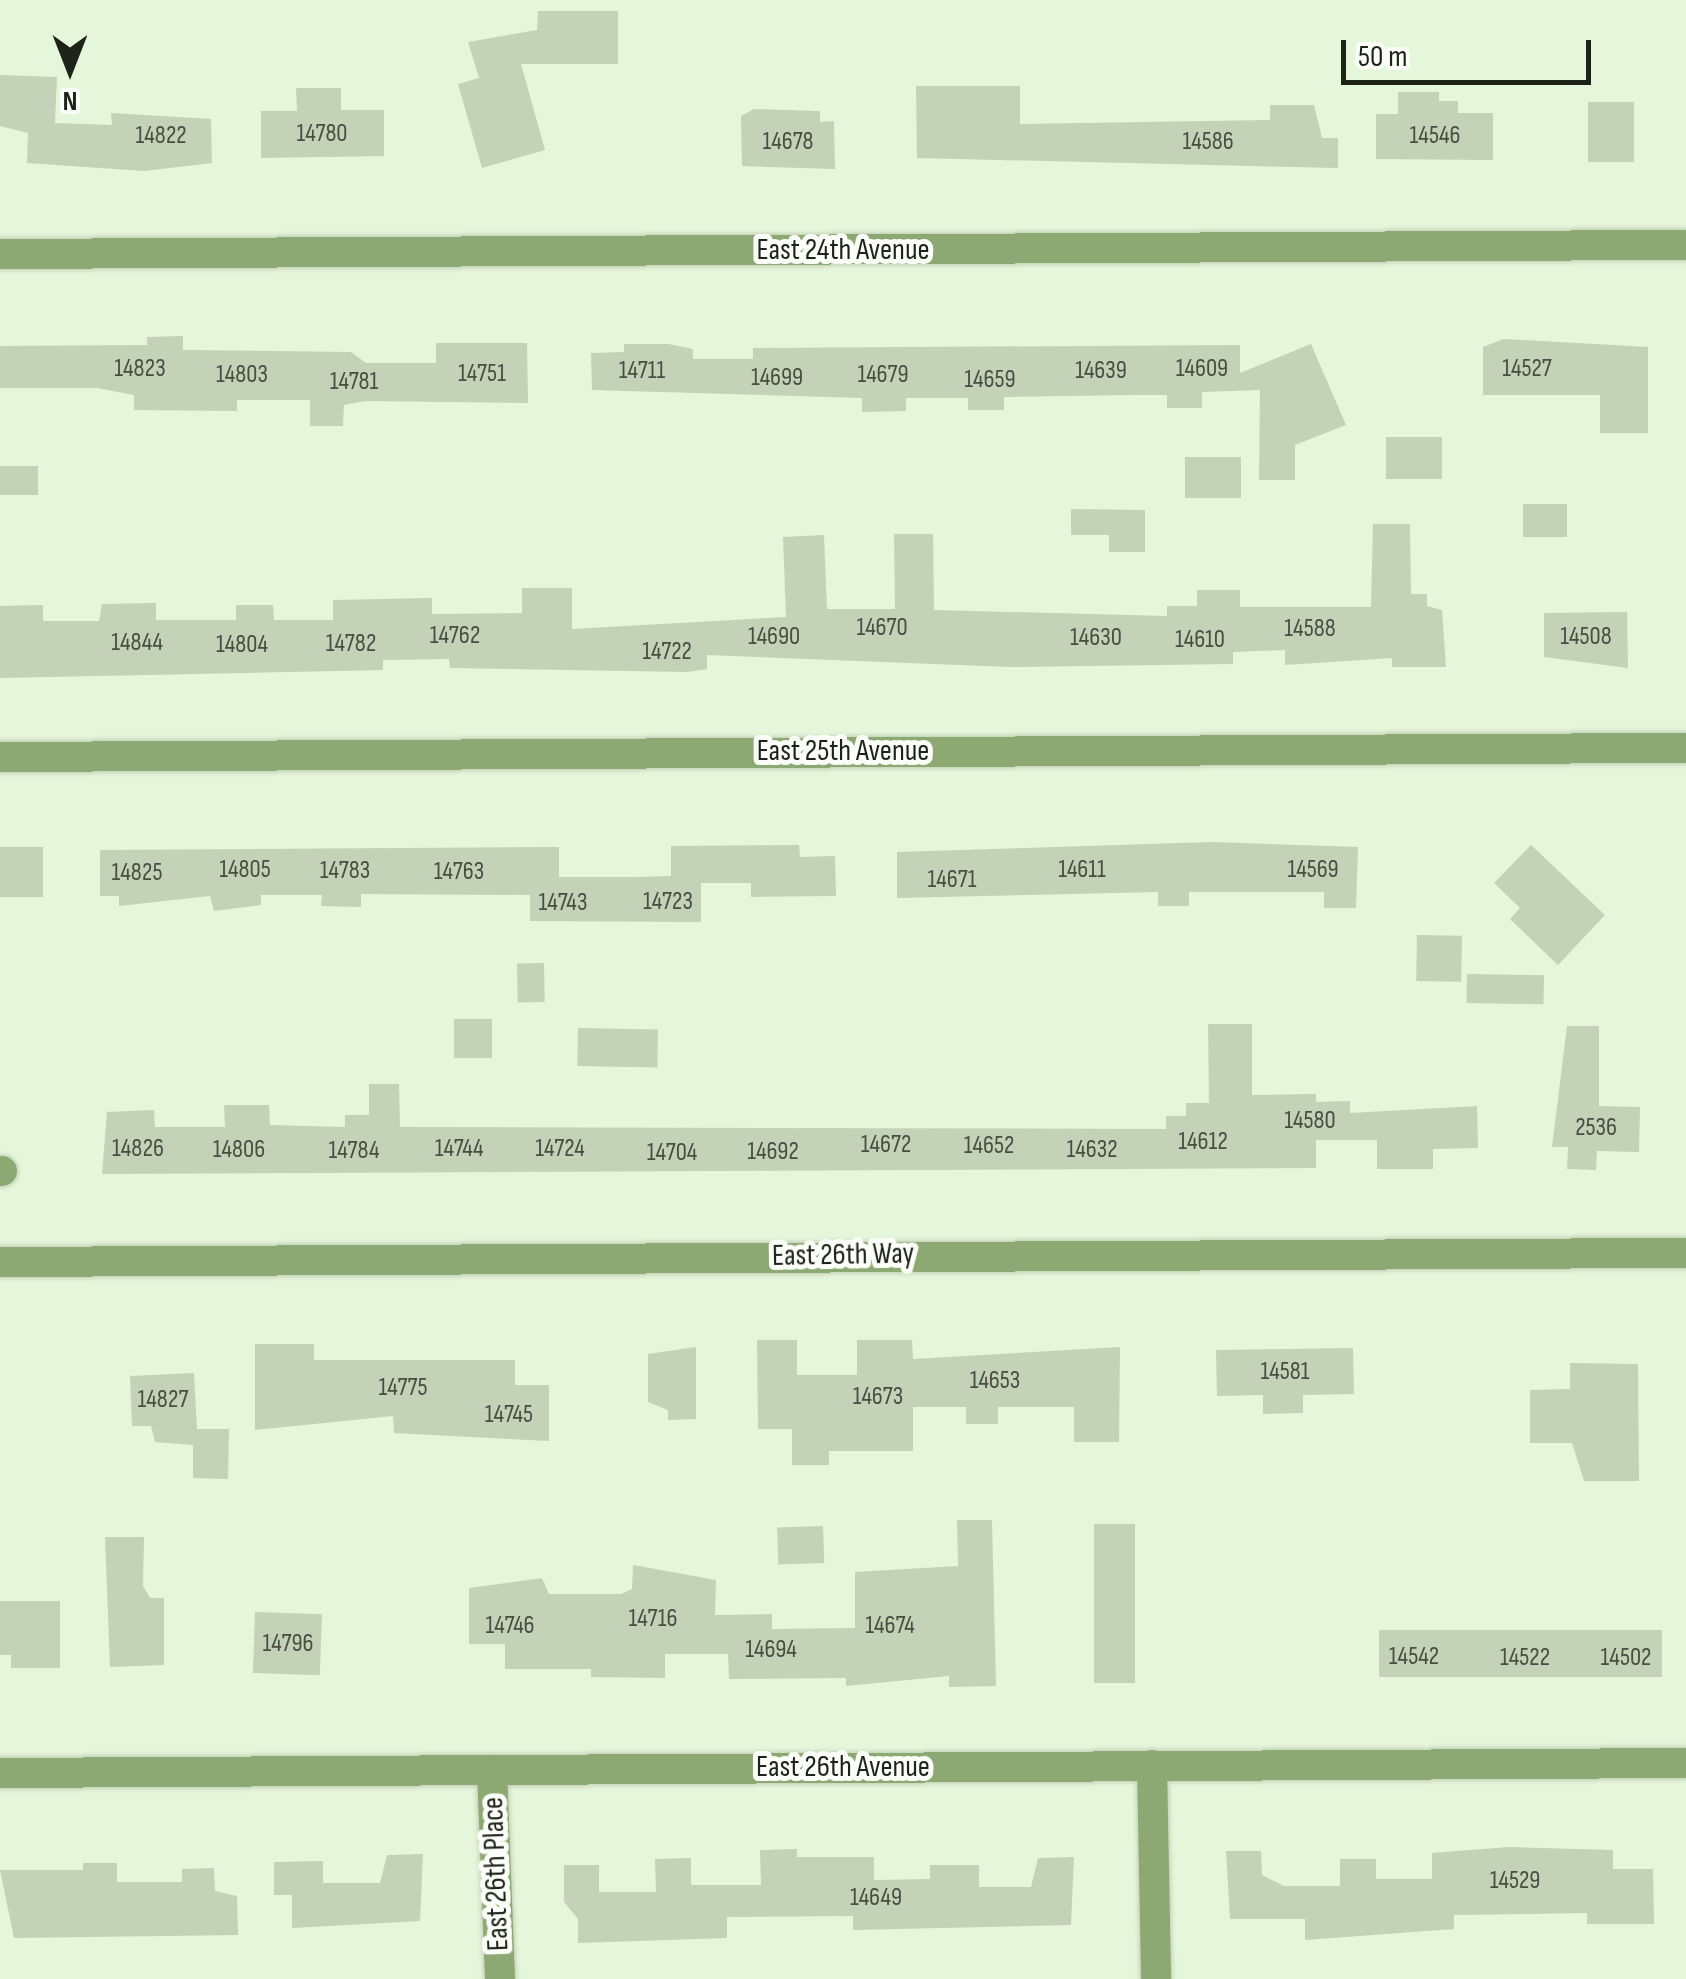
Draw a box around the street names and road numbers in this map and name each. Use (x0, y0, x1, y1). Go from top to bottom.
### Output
street label: East 24th Avenue (757, 232, 929, 268)
street label: East 25th Avenue (757, 733, 929, 769)
street label: East 26th Way (772, 1236, 914, 1274)
street label: East 26th Avenue (756, 1749, 930, 1785)
street label: East 26th Place (475, 1796, 517, 1952)

